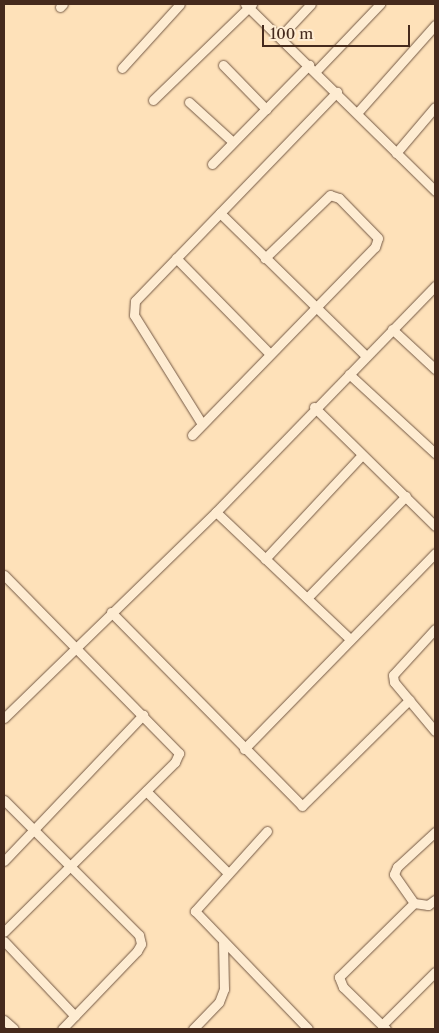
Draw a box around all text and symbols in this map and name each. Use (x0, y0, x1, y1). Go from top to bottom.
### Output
scale bar (264, 15, 412, 47)
text: 100 m (270, 24, 313, 43)

